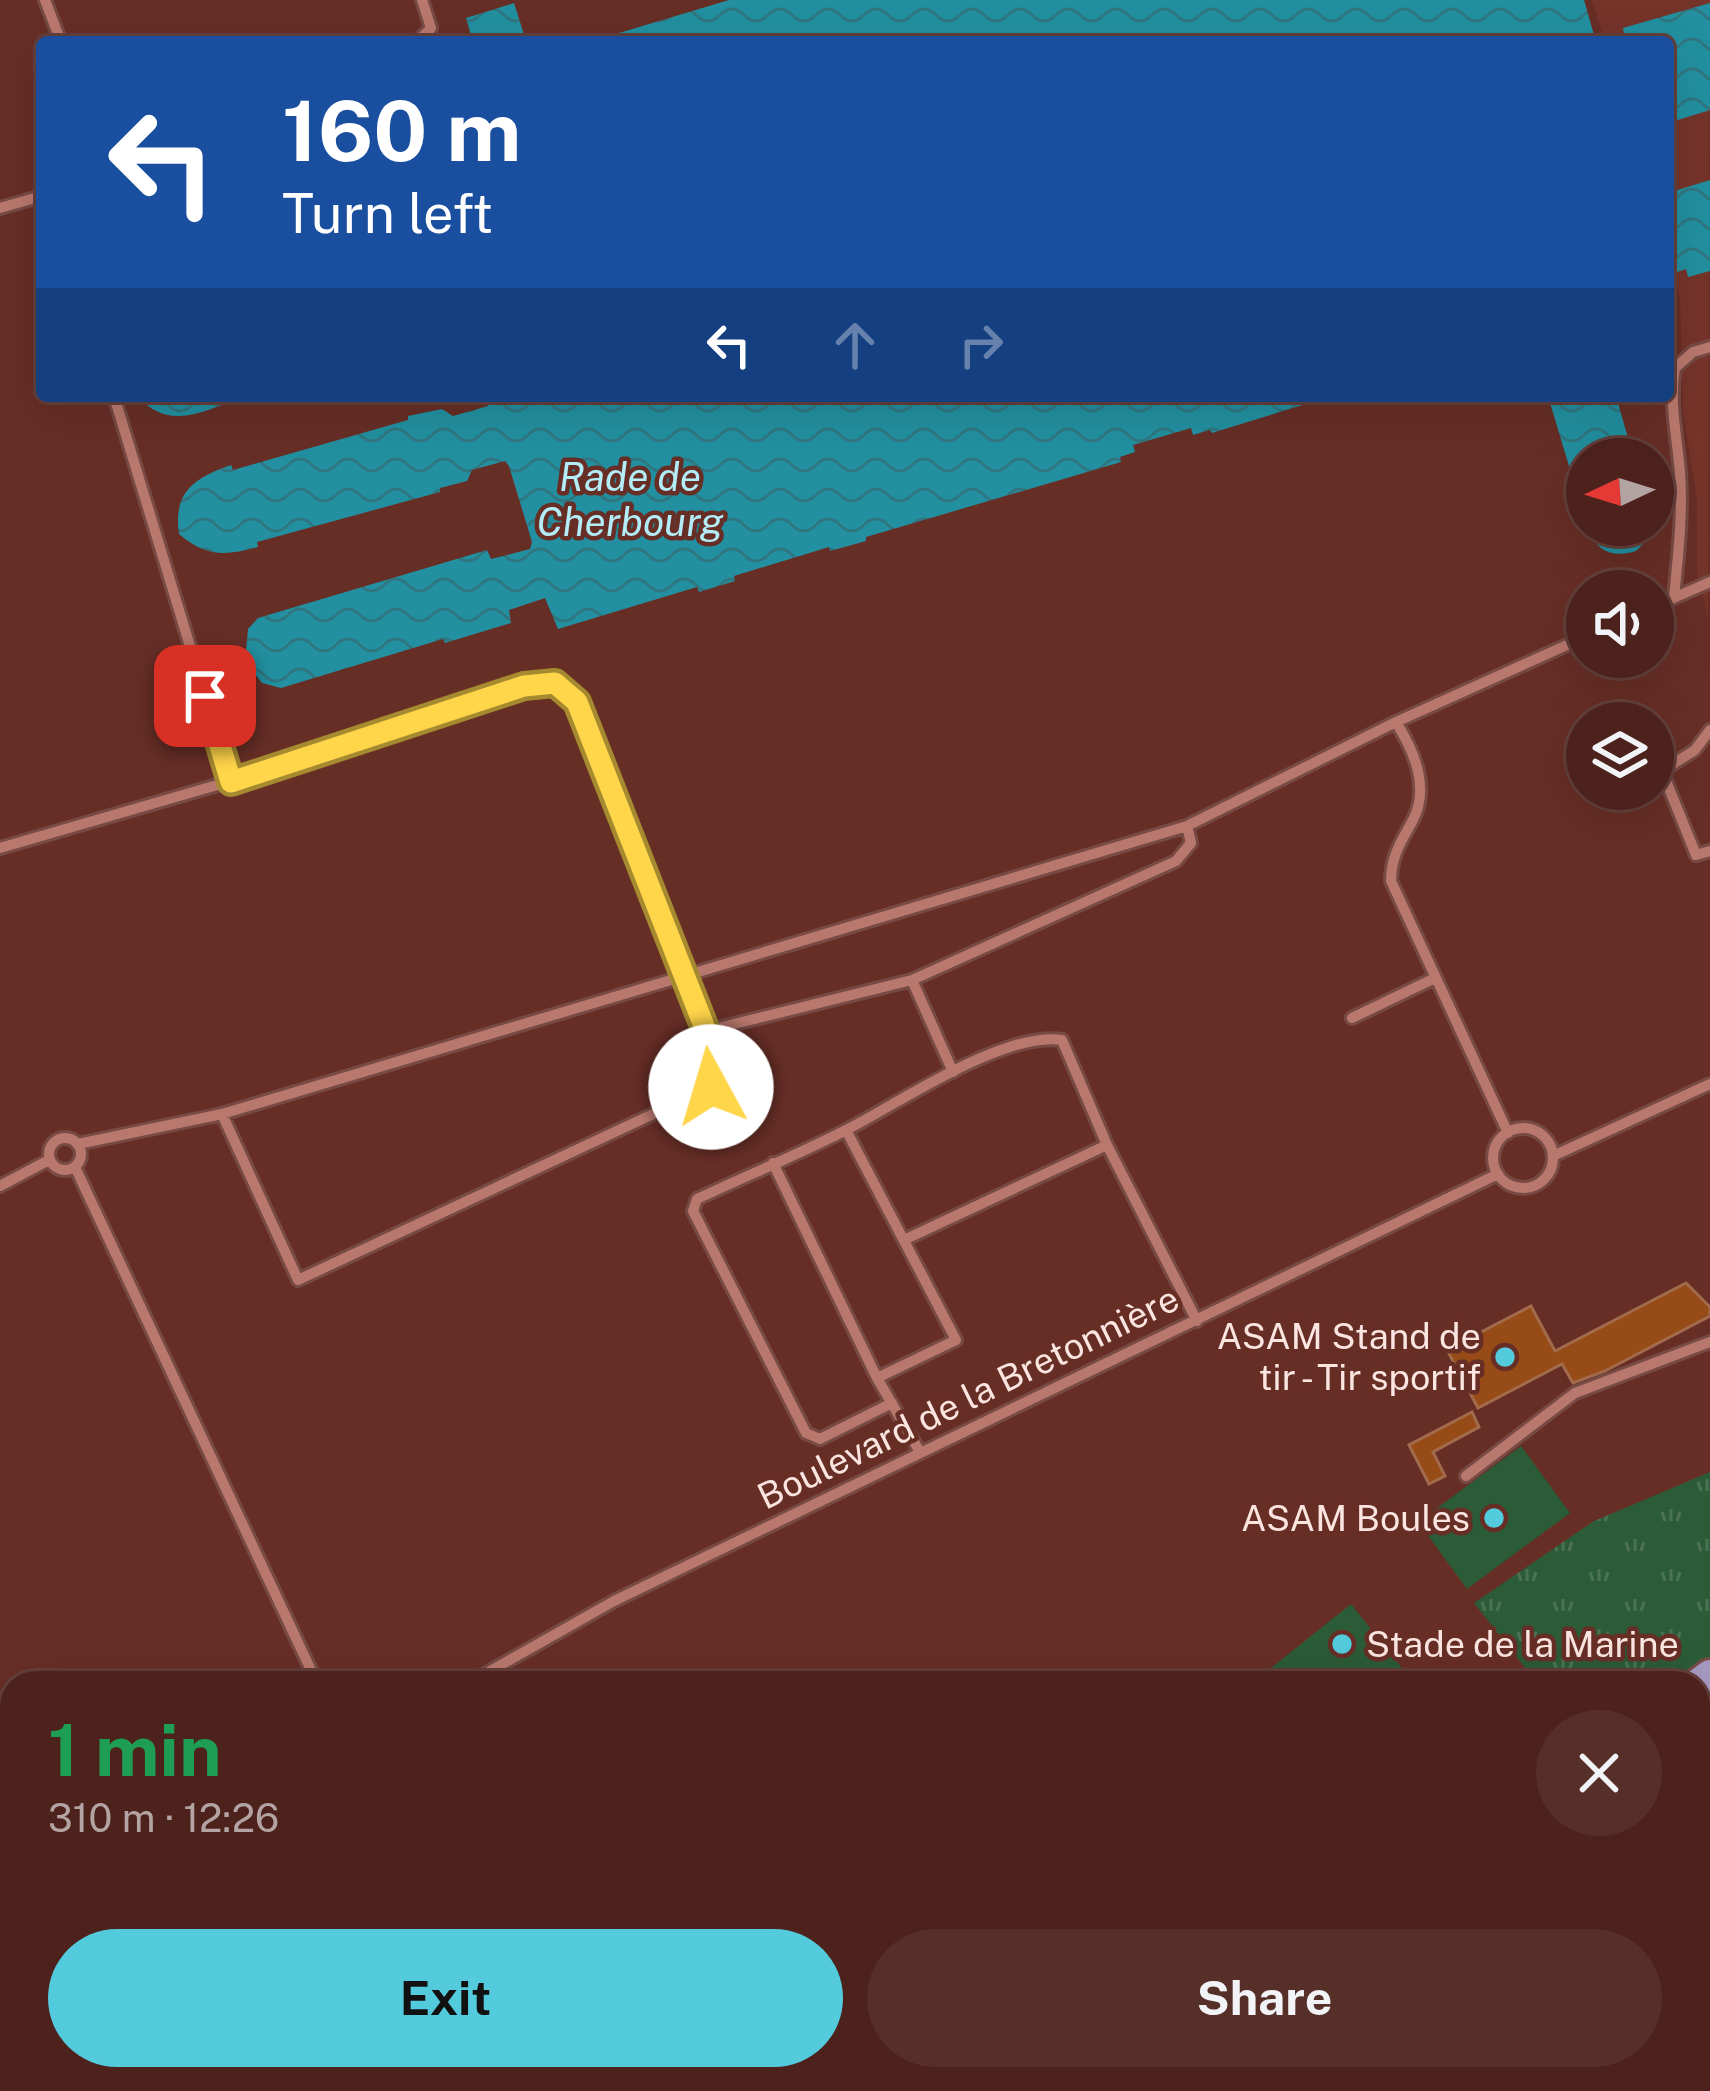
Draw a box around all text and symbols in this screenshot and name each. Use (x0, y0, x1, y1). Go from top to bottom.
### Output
text: 160 m (282, 81, 521, 180)
icon: left (84, 84, 240, 240)
text: Turn left (282, 182, 493, 245)
icon: left (696, 312, 762, 378)
icon: ahead (822, 312, 888, 378)
icon: right (948, 312, 1014, 378)
north arrow (1566, 438, 1674, 546)
map controls (1566, 438, 1674, 810)
water label: Rade de Cherbourg (536, 454, 724, 545)
button: sound (1566, 570, 1674, 678)
pin (154, 645, 256, 747)
icon: arrive (172, 663, 238, 729)
button: layers (1566, 702, 1674, 810)
position arrow (648, 1024, 774, 1150)
street label: Boulevard de la Bretonnière (751, 1277, 1185, 1517)
place label: ASAM Stand de tir - Tir sportif (1217, 1315, 1481, 1398)
marker: ASAM Stand de tir - Tir sportif (1492, 1344, 1518, 1370)
place label: ASAM Boules (1241, 1497, 1470, 1539)
marker: ASAM Boules (1481, 1505, 1507, 1531)
place label: Stade de la Marine (1366, 1623, 1679, 1665)
marker: Stade de la Marine (1329, 1631, 1355, 1657)
text: 1 min (48, 1708, 222, 1792)
button: close (1536, 1710, 1662, 1836)
text: 310 m · 12:26 (48, 1795, 279, 1841)
button: Exit (48, 1929, 843, 2067)
button: Share (867, 1929, 1662, 2067)

